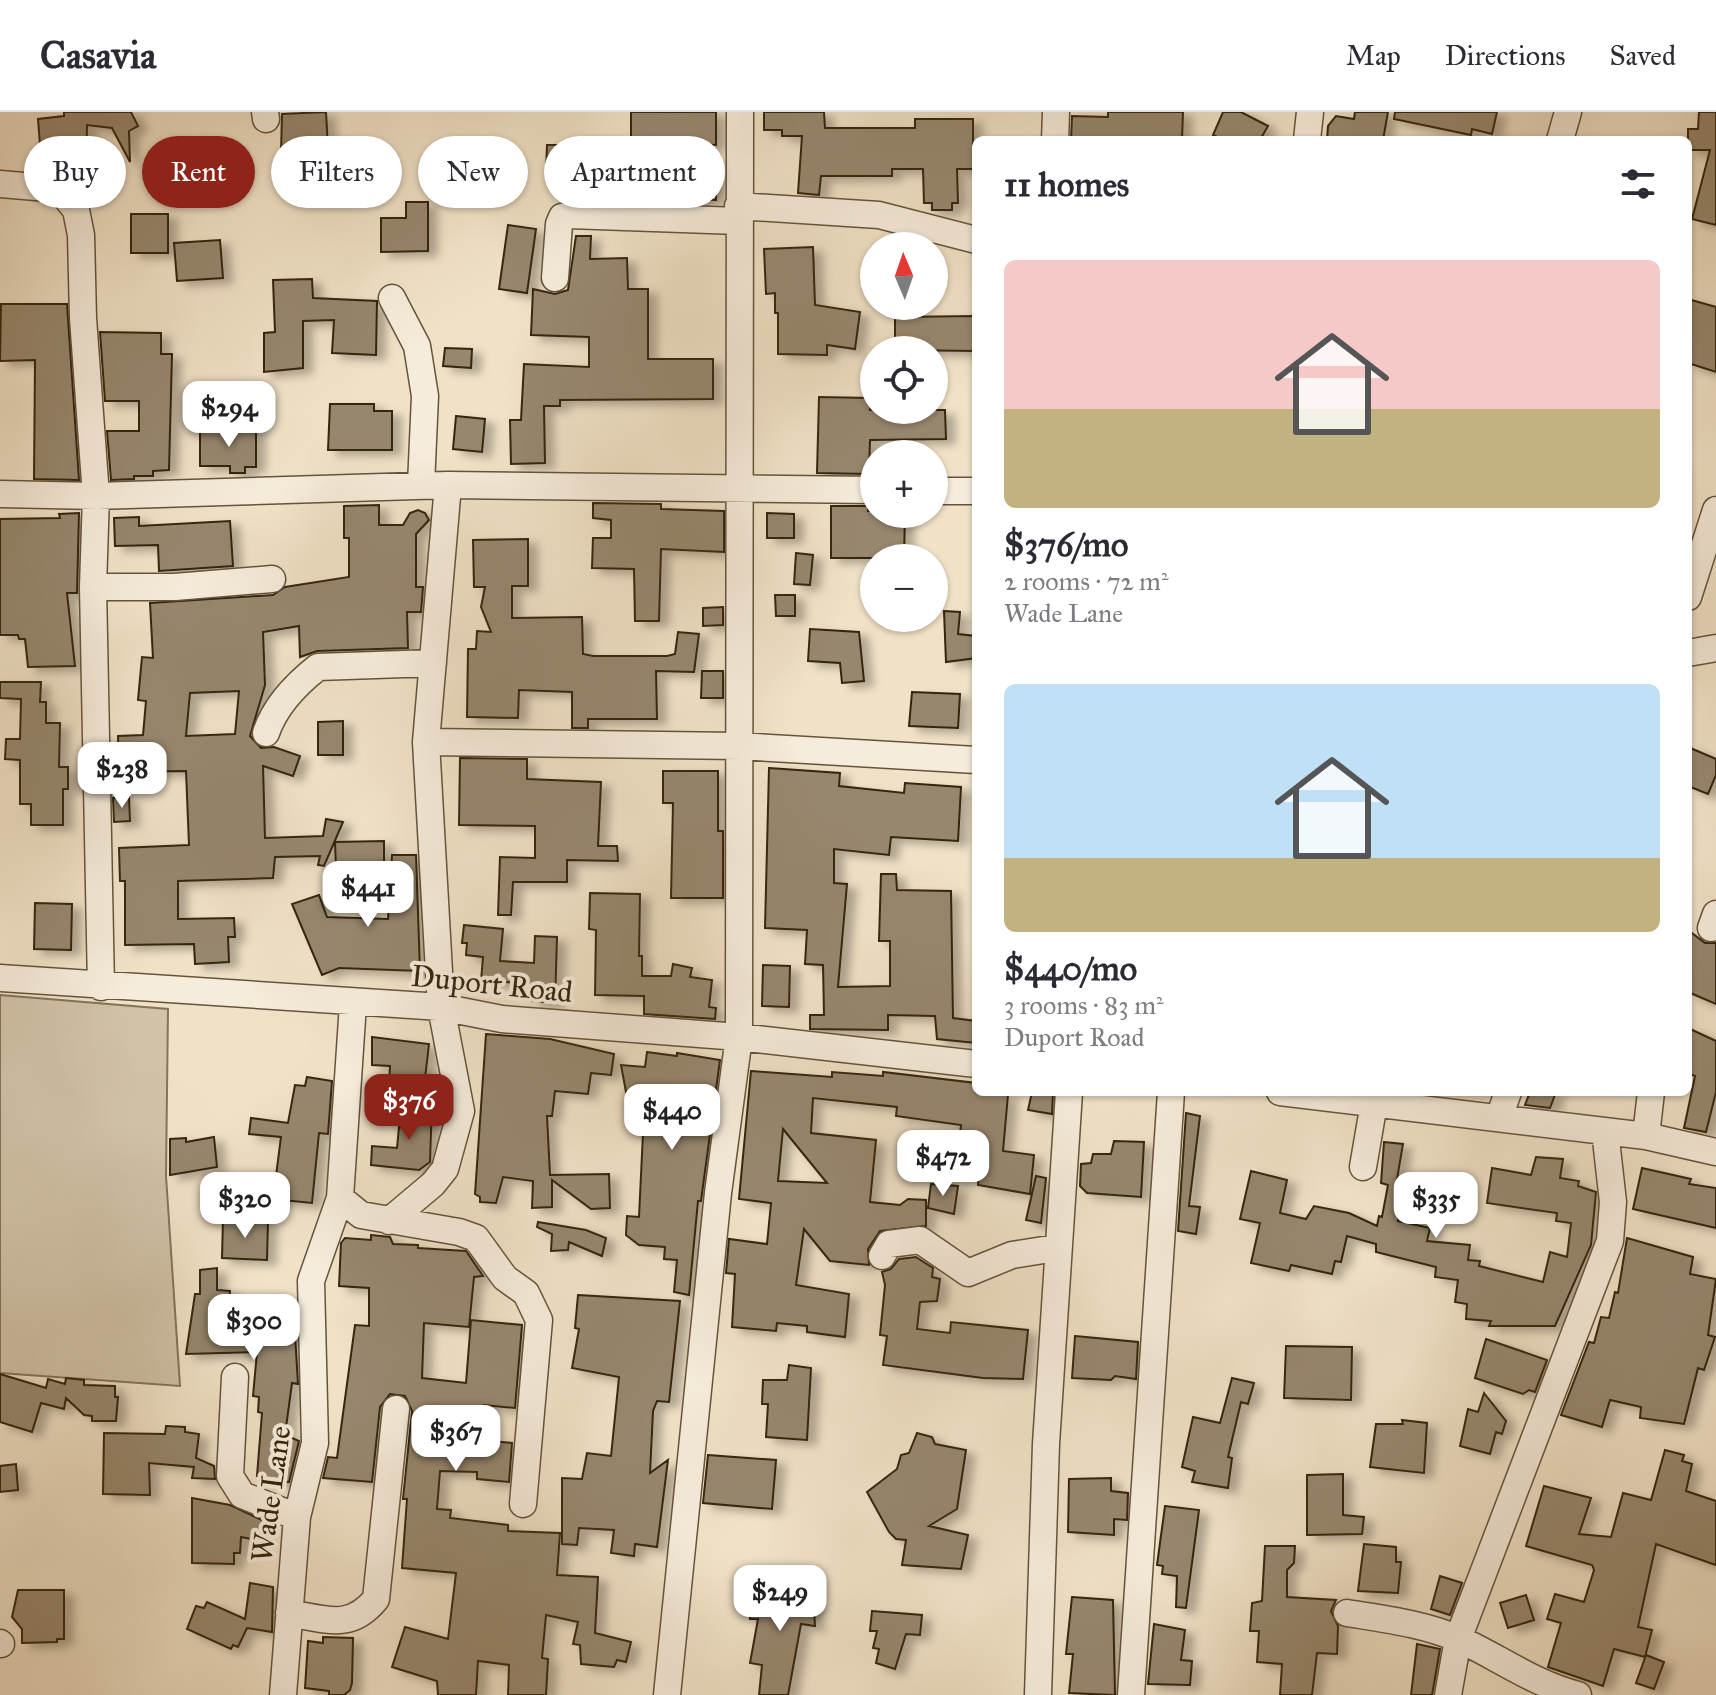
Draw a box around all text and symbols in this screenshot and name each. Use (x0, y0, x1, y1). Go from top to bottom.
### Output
text: Casavia (40, 32, 156, 78)
text: Map (1346, 38, 1401, 73)
text: Directions (1445, 38, 1566, 73)
text: Saved (1610, 38, 1676, 73)
chip: Buy (24, 136, 126, 208)
chip: Rent (142, 136, 255, 208)
chip: Filters (271, 136, 402, 208)
chip: New (418, 136, 528, 208)
chip: Apartment (544, 136, 725, 208)
icon: filters (1616, 162, 1660, 206)
text: 11 homes (1004, 164, 1129, 205)
north arrow (860, 232, 948, 320)
map controls (860, 232, 948, 632)
icon: home (1260, 312, 1404, 456)
button: locate (860, 336, 948, 424)
pin: $294 (182, 381, 276, 449)
text: $294 (201, 391, 257, 423)
button: + (860, 440, 948, 528)
text: $376/mo (1004, 524, 1128, 565)
button: − (860, 544, 948, 632)
text: 2 rooms · 72 m² (1004, 565, 1168, 597)
text: Wade Lane (1004, 597, 1123, 629)
icon: home (1260, 736, 1404, 880)
pin: $238 (75, 742, 169, 810)
text: $238 (96, 752, 148, 784)
pin: $441 (321, 861, 415, 929)
text: $441 (341, 871, 395, 903)
text: $440/mo (1004, 948, 1137, 989)
street label: Duport Road (409, 958, 575, 1010)
text: 3 rooms · 83 m² (1004, 989, 1164, 1021)
text: Duport Road (1004, 1021, 1145, 1053)
pin: $376 (362, 1074, 456, 1142)
text: $376 (382, 1084, 436, 1116)
pin: $440 (625, 1084, 719, 1152)
text: $440 (642, 1094, 702, 1126)
pin: $472 (896, 1130, 990, 1198)
text: $472 (915, 1140, 971, 1172)
pin: $320 (198, 1172, 292, 1240)
pin: $335 (1389, 1172, 1483, 1240)
text: $320 (218, 1182, 272, 1214)
text: $335 (1412, 1182, 1460, 1214)
pin: $300 (207, 1294, 301, 1362)
text: $300 (226, 1304, 282, 1336)
pin: $367 (409, 1405, 503, 1473)
text: $367 (429, 1415, 483, 1447)
street label: Wade Lane (244, 1424, 298, 1564)
pin: $249 (733, 1565, 827, 1633)
text: $249 (752, 1575, 808, 1607)

